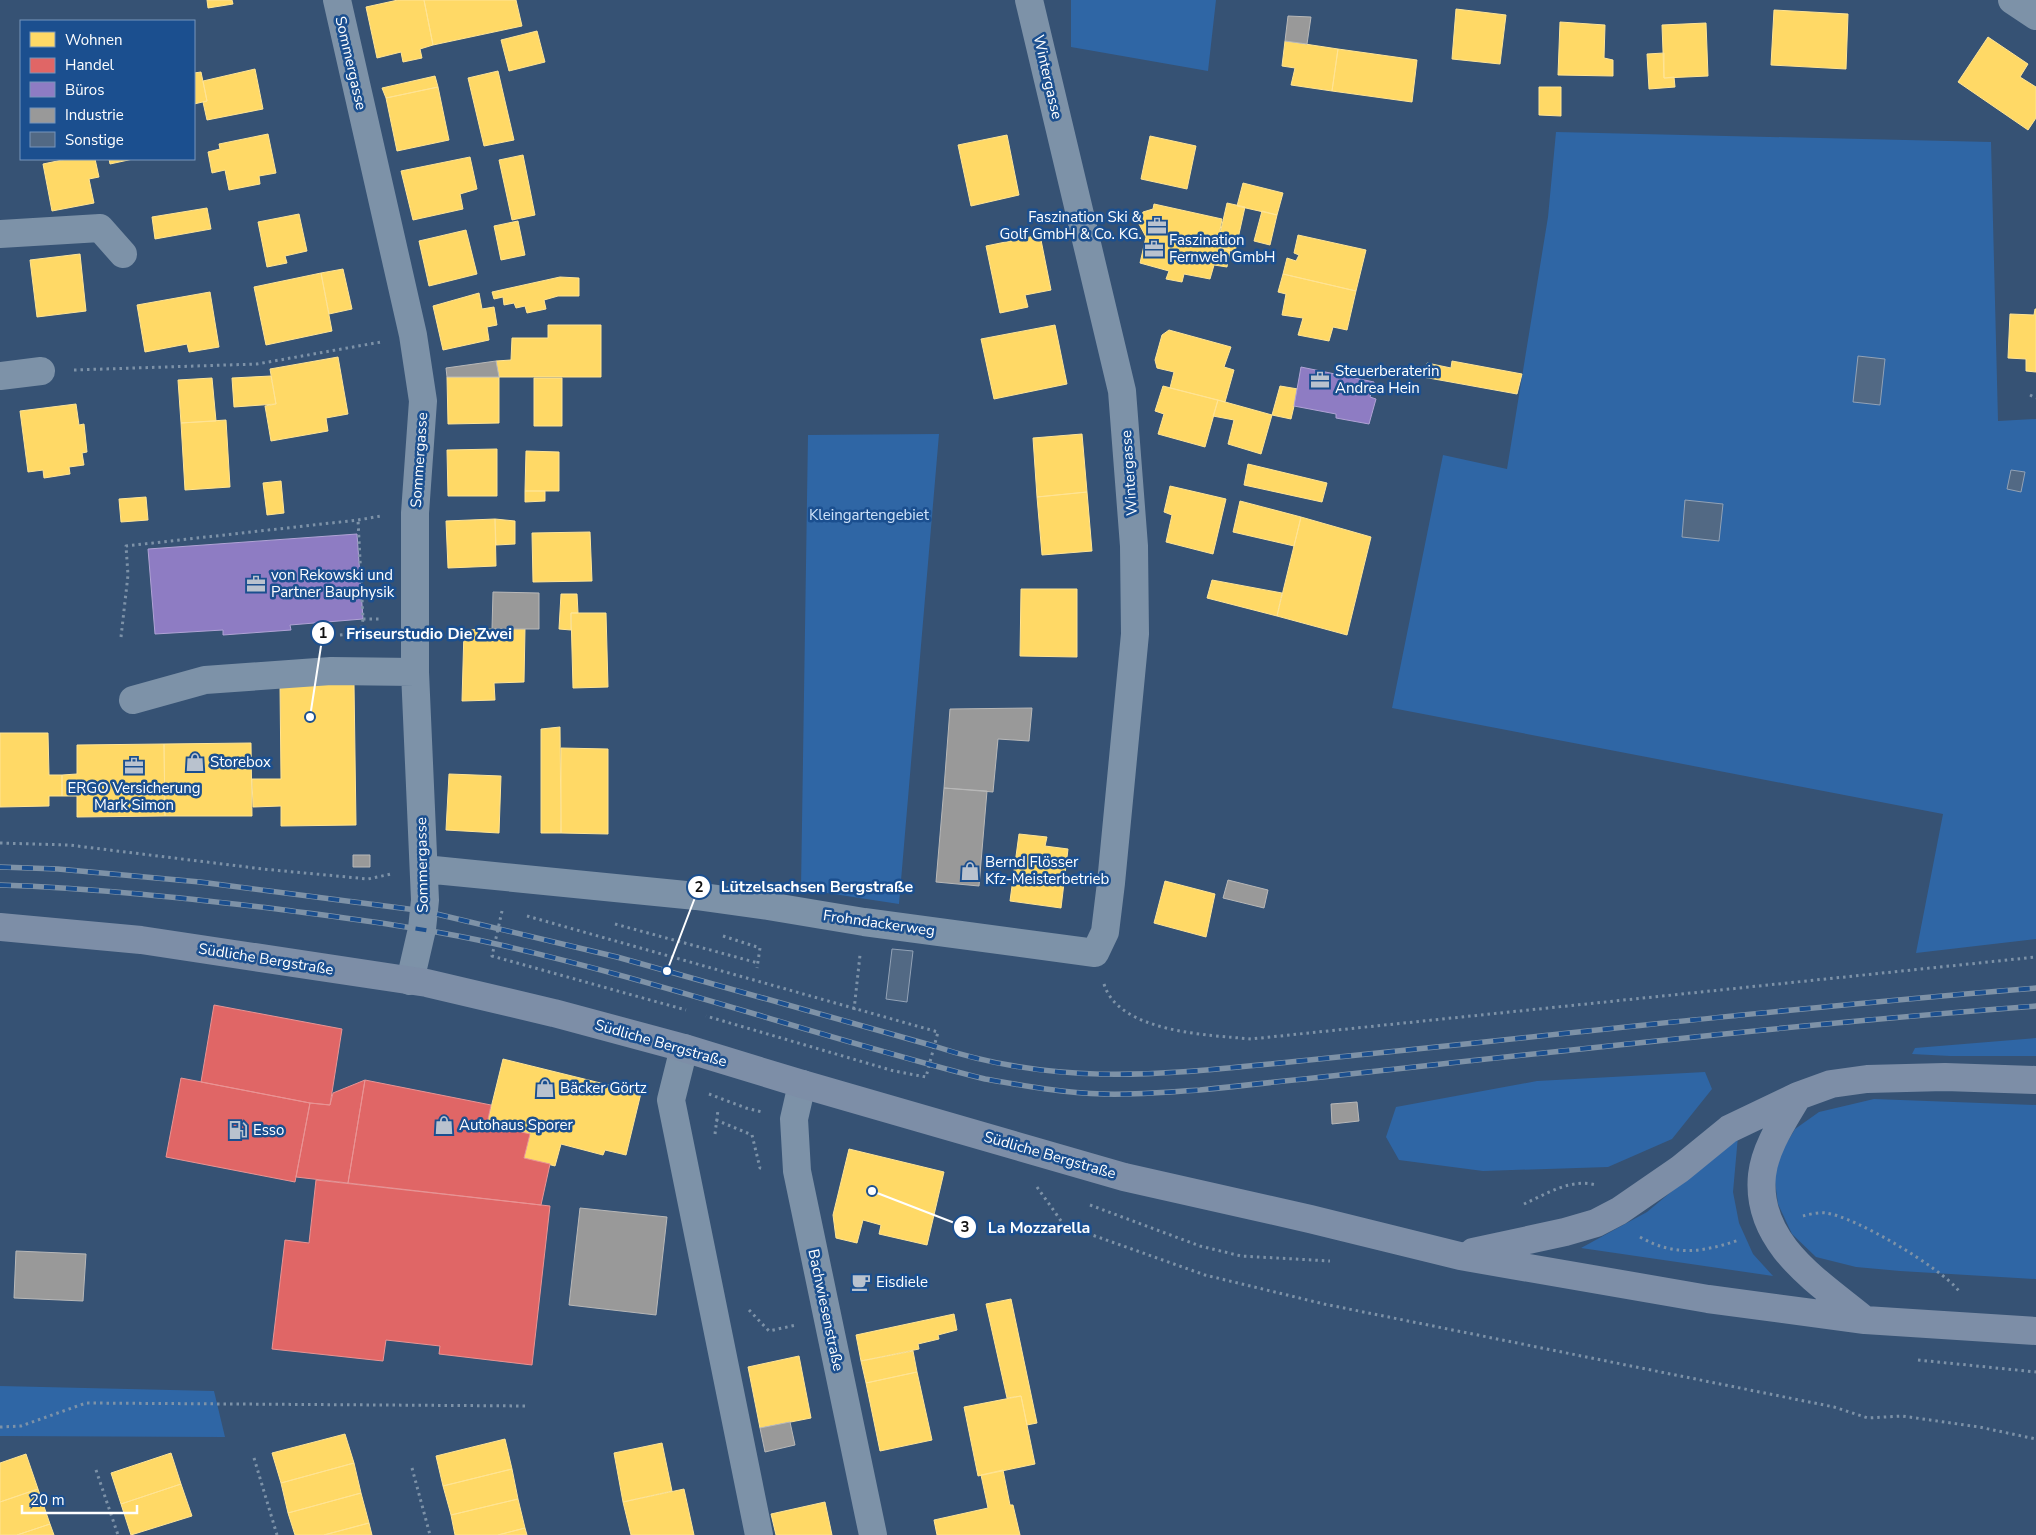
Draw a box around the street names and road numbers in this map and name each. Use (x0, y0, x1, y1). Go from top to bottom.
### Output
street label: Sommergasse (330, 14, 372, 112)
street label: Wintergasse (1029, 33, 1067, 121)
street label: Sommergasse (406, 412, 432, 508)
street label: Wintergasse (1116, 429, 1142, 517)
street label: Sommergasse (411, 817, 433, 913)
street label: Frohndackerweg (822, 905, 936, 941)
street label: Südliche Bergstraße (197, 938, 335, 980)
street label: Südliche Bergstraße (593, 1015, 729, 1071)
street label: Südliche Bergstraße (982, 1127, 1118, 1183)
street label: Bachwiesenstraße (803, 1247, 849, 1373)

